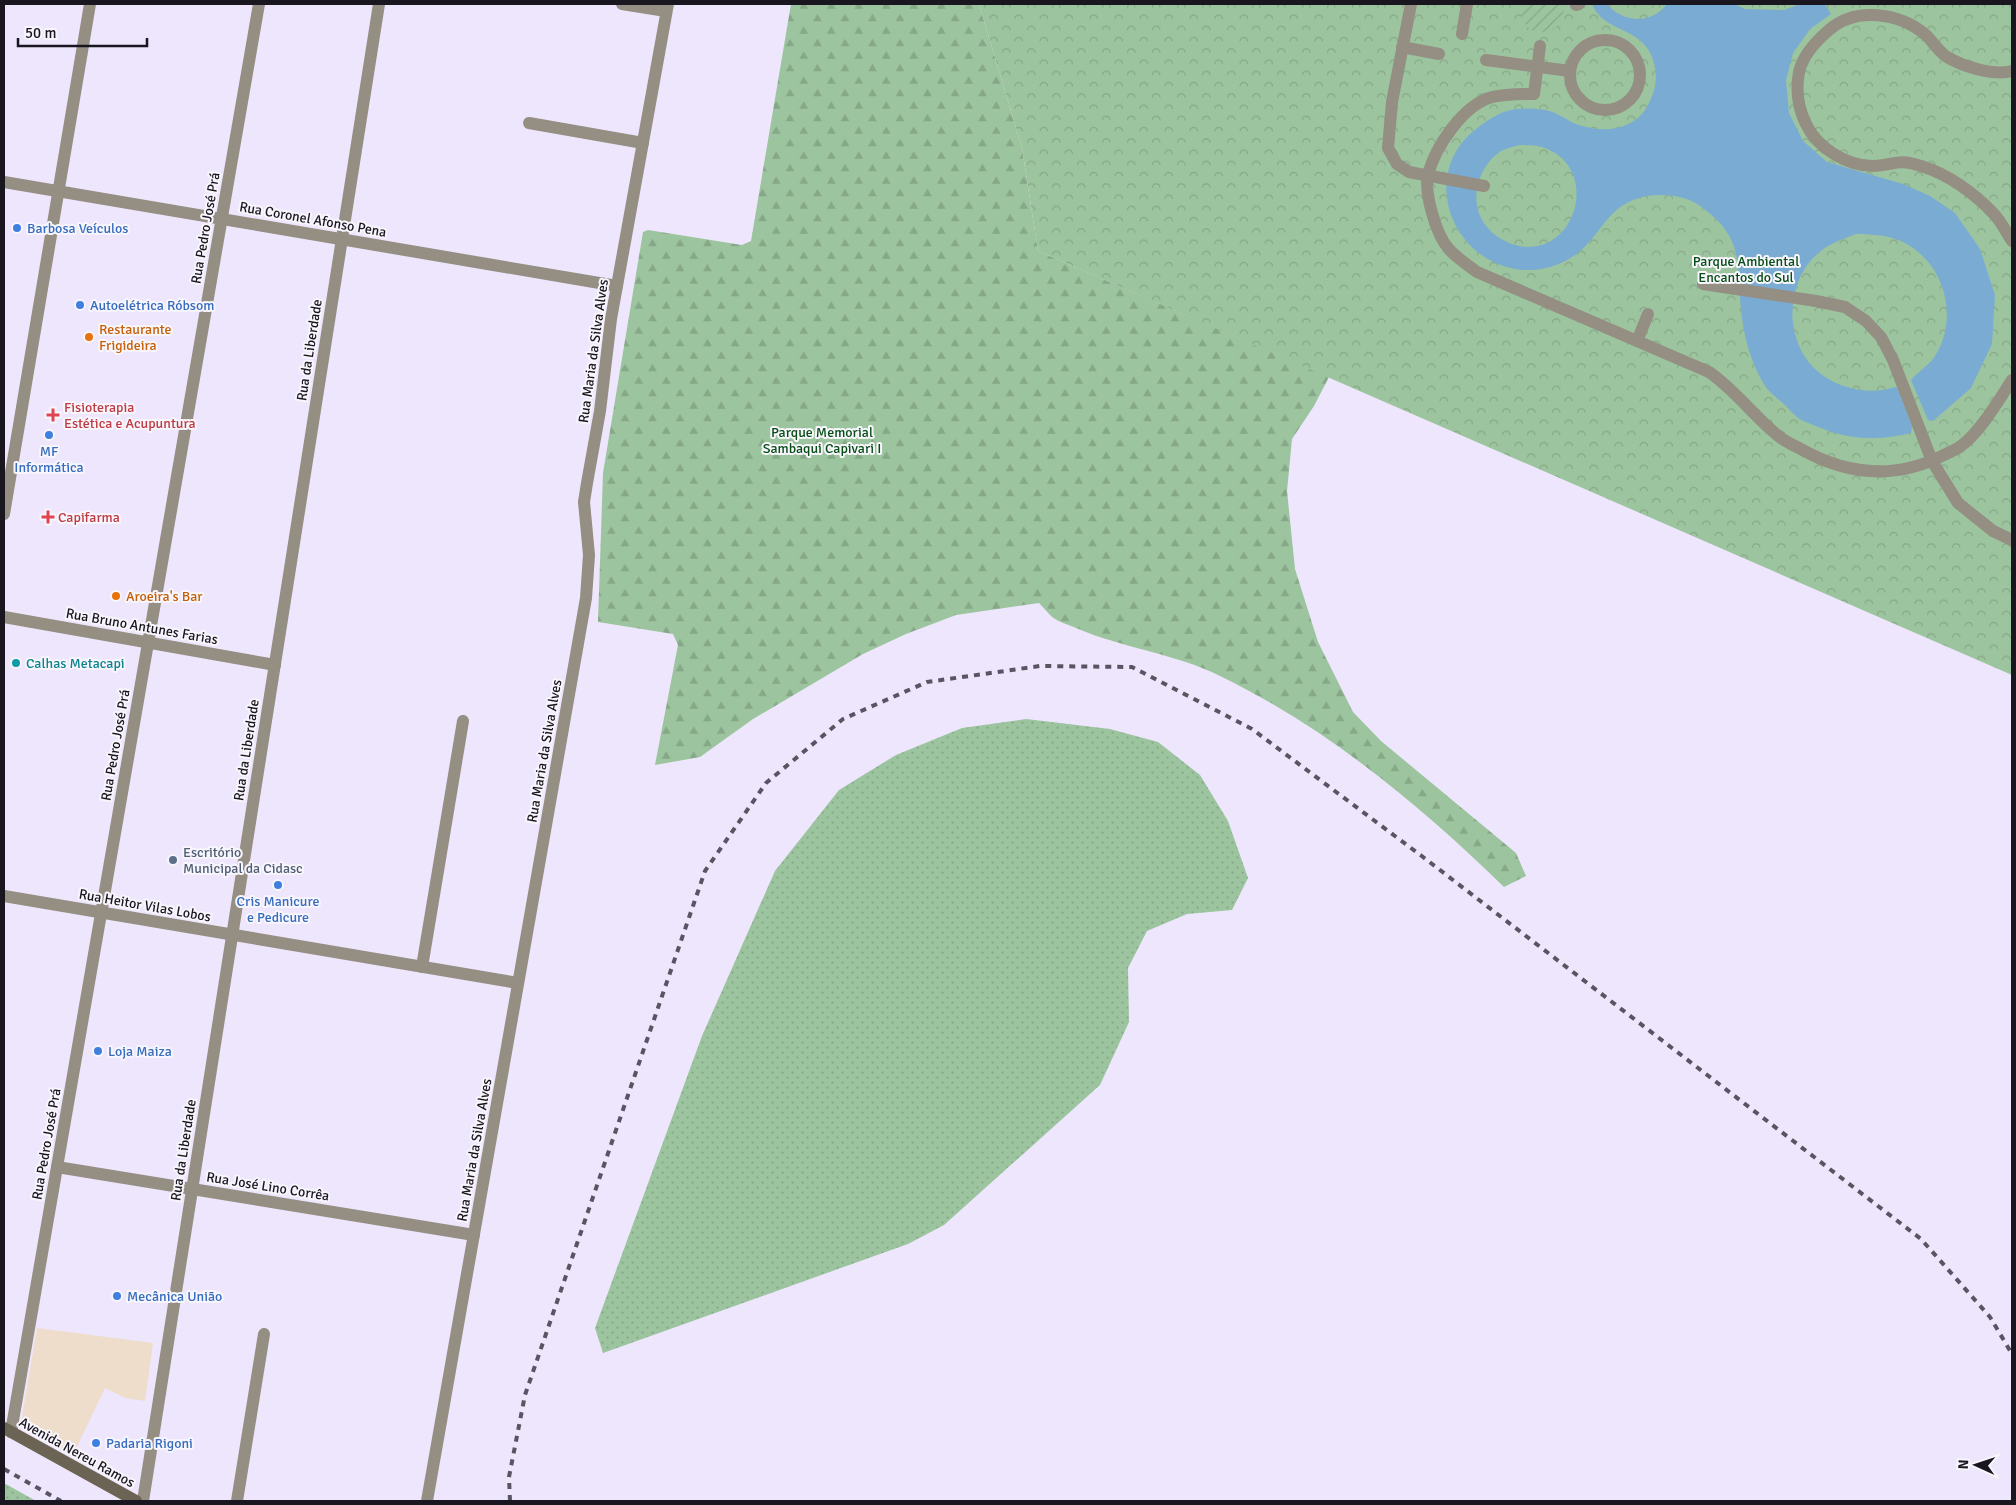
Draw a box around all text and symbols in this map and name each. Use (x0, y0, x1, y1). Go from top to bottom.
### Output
scale bar (18, 15, 146, 47)
text: 50 m (25, 24, 56, 42)
street label: Rua Pedro José Prá (187, 171, 224, 285)
street label: Rua Coronel Afonso Pena (238, 198, 388, 241)
place label: Barbosa Veículos (27, 220, 128, 237)
marker: Barbosa Veículos (11, 222, 23, 234)
park label: Parque Ambiental Encantos do Sul (1693, 253, 1799, 286)
street label: Rua Maria da Silva Alves (575, 278, 612, 424)
place label: Autoelétrica Róbsom (90, 297, 214, 314)
street label: Rua da Liberdade (293, 298, 326, 402)
marker: Autoelétrica Róbsom (74, 299, 86, 311)
place label: Restaurante Frigideira (99, 321, 172, 354)
marker: Restaurante Frigideira (83, 331, 95, 343)
place label: Fisioterapia Estética e Acupuntura (64, 399, 196, 432)
marker: Fisioterapia Estética e Acupuntura (46, 408, 60, 422)
park label: Parque Memorial Sambaqui Capivari I (763, 424, 881, 457)
marker: MF Informática (43, 429, 55, 441)
place label: MF Informática (14, 443, 84, 476)
place label: Capifarma (58, 509, 120, 526)
marker: Capifarma (42, 511, 54, 523)
place label: Aroeira's Bar (126, 588, 203, 605)
marker: Aroeira's Bar (110, 590, 122, 602)
street label: Rua Bruno Antunes Farias (65, 605, 219, 648)
place label: Calhas Metacapi (26, 655, 125, 672)
marker: Calhas Metacapi (10, 657, 22, 669)
street label: Rua Maria da Silva Alves (524, 678, 565, 824)
street label: Rua Pedro José Prá (97, 688, 134, 802)
street label: Rua da Liberdade (230, 698, 263, 802)
place label: Escritório Municipal da Cidasc (183, 844, 303, 877)
marker: Escritório Municipal da Cidasc (167, 854, 179, 866)
marker: Cris Manicure e Pedicure (272, 879, 284, 891)
street label: Rua Heitor Vilas Lobos (78, 886, 212, 925)
place label: Cris Manicure e Pedicure (237, 893, 319, 926)
place label: Loja Maiza (108, 1043, 172, 1060)
marker: Loja Maiza (92, 1045, 104, 1057)
street label: Rua Maria da Silva Alves (454, 1077, 495, 1223)
street label: Rua Pedro José Prá (28, 1087, 65, 1201)
street label: Rua da Liberdade (167, 1098, 200, 1202)
street label: Rua José Lino Corrêa (205, 1168, 331, 1205)
place label: Mecânica União (127, 1288, 222, 1305)
marker: Mecânica União (111, 1290, 123, 1302)
street label: Avenida Nereu Ramos (16, 1414, 138, 1491)
place label: Padaria Rigoni (106, 1435, 193, 1452)
marker: Padaria Rigoni (90, 1437, 102, 1449)
north arrow (1951, 1440, 2001, 1490)
text: N (1955, 1459, 1972, 1470)

